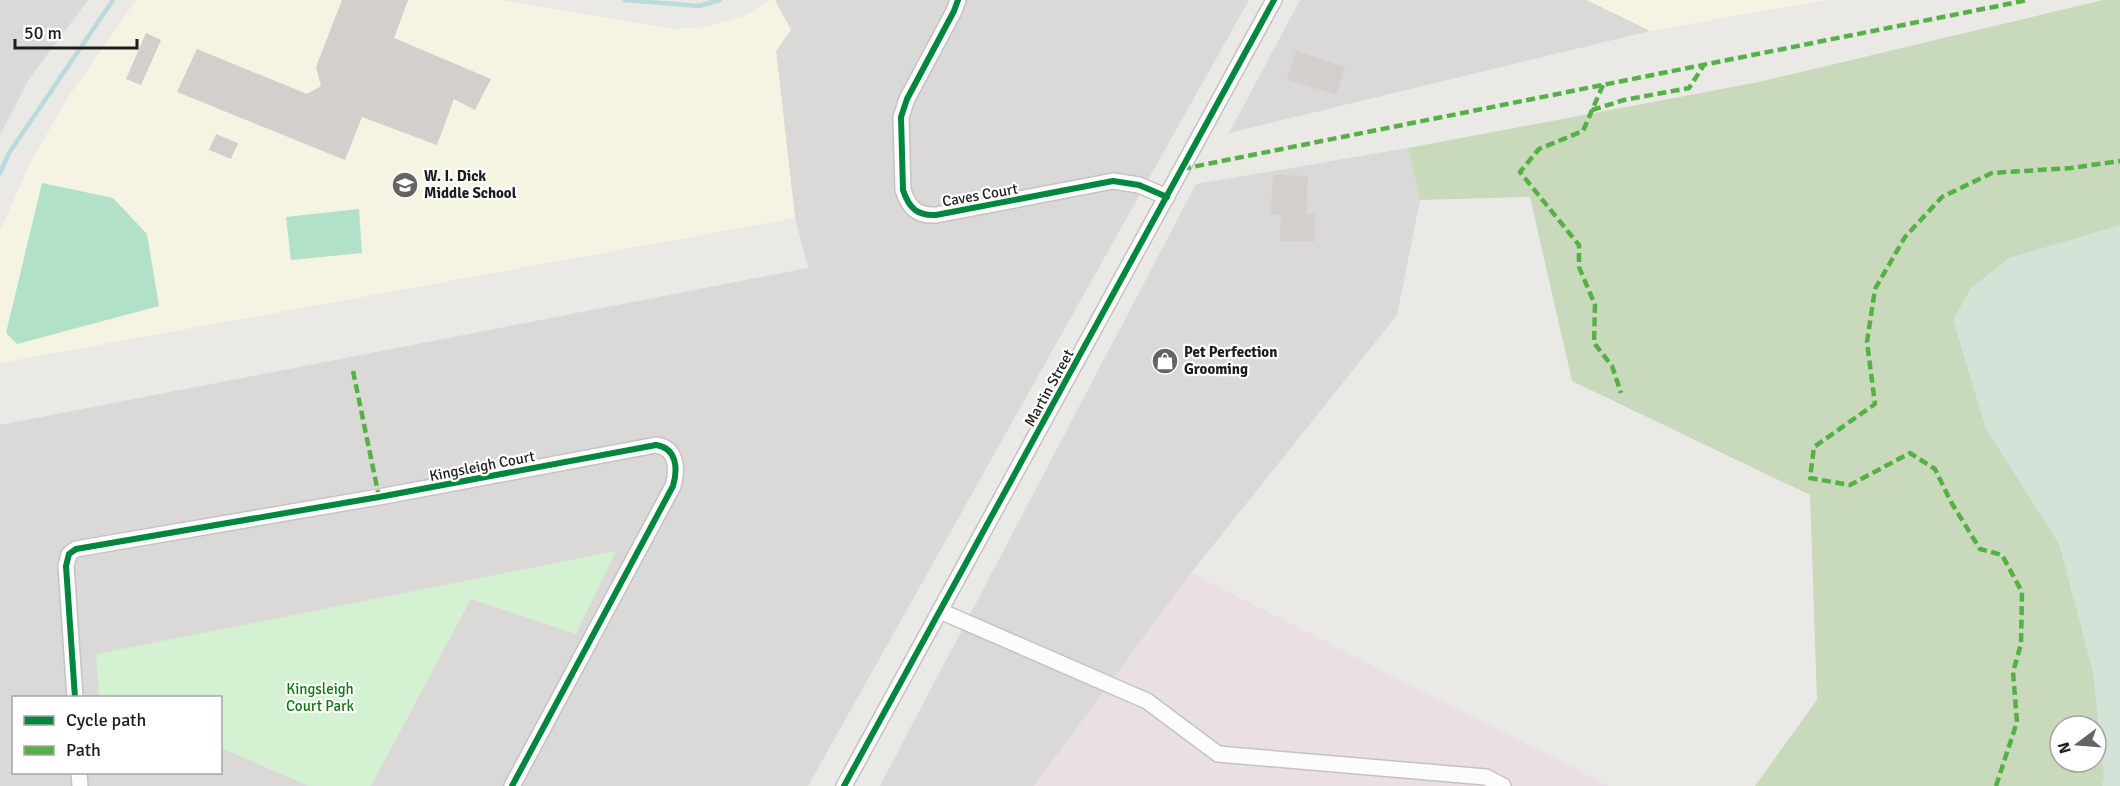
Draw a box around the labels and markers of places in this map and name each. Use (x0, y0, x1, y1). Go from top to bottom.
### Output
place label: W. I. Dick Middle School (424, 167, 517, 202)
school or university icon: W. I. Dick Middle School (390, 170, 420, 200)
place label: Pet Perfection Grooming (1184, 343, 1277, 378)
shop icon: Pet Perfection Grooming (1150, 346, 1180, 376)

